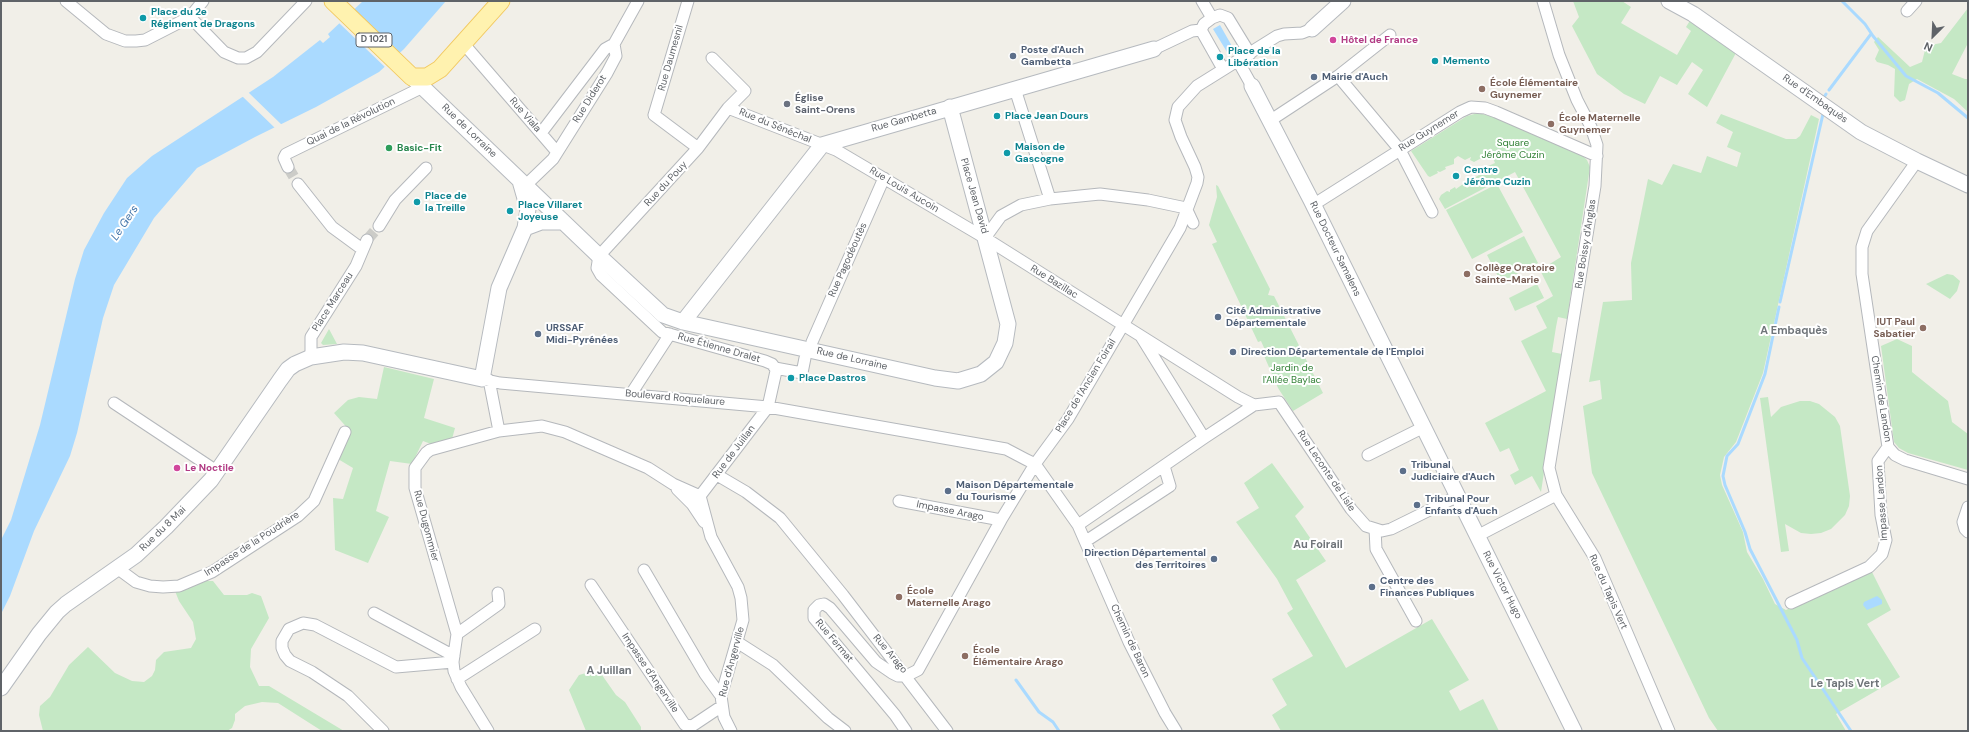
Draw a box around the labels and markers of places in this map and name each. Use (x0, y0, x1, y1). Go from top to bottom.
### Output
place label: Place du 2e Régiment de Dragons (151, 6, 255, 30)
marker: Place du 2e Régiment de Dragons (138, 13, 148, 23)
place label: Hôtel de France (1341, 34, 1418, 46)
marker: Hôtel de France (1328, 35, 1338, 45)
place label: Poste d'Auch Gambetta (1021, 44, 1084, 68)
place label: Place de la Libération (1228, 45, 1281, 68)
marker: Poste d'Auch Gambetta (1008, 51, 1018, 61)
marker: Place de la Libération (1215, 52, 1225, 62)
place label: Memento (1443, 55, 1490, 67)
marker: Memento (1430, 56, 1440, 66)
place label: Mairie d'Auch (1322, 71, 1388, 83)
marker: Mairie d'Auch (1309, 72, 1319, 82)
place label: École Élémentaire Guynemer (1490, 77, 1578, 100)
marker: École Élémentaire Guynemer (1477, 84, 1487, 94)
place label: Église Saint-Orens (795, 92, 855, 116)
marker: Église Saint-Orens (782, 99, 792, 109)
place label: Place Jean Dours (1005, 110, 1089, 122)
marker: Place Jean Dours (992, 111, 1002, 121)
place label: École Maternelle Guynemer (1559, 112, 1641, 136)
marker: École Maternelle Guynemer (1546, 119, 1556, 129)
place label: Maison de Gascogne (1015, 141, 1065, 164)
place label: Basic-Fit (397, 142, 442, 154)
marker: Basic-Fit (384, 143, 394, 153)
marker: Maison de Gascogne (1002, 148, 1012, 158)
place label: Centre Jérôme Cuzin (1464, 164, 1531, 188)
marker: Centre Jérôme Cuzin (1451, 171, 1461, 181)
place label: Place de la Treille (425, 190, 467, 214)
marker: Place de la Treille (412, 197, 422, 207)
place label: Place Villaret Joyeuse (518, 199, 582, 222)
marker: Place Villaret Joyeuse (505, 206, 515, 216)
place label: Collège Oratoire Sainte-Marie (1475, 262, 1555, 286)
marker: Collège Oratoire Sainte-Marie (1462, 269, 1472, 279)
place label: Cité Administrative Départementale (1226, 305, 1321, 328)
marker: Cité Administrative Départementale (1213, 312, 1223, 322)
place label: IUT Paul Sabatier (1874, 316, 1915, 340)
place label: URSSAF Midi-Pyrénées (546, 322, 618, 346)
marker: IUT Paul Sabatier (1918, 323, 1928, 333)
marker: URSSAF Midi-Pyrénées (533, 329, 543, 339)
place label: Direction Départementale de l'Emploi (1241, 346, 1424, 358)
marker: Direction Départementale de l'Emploi (1228, 347, 1238, 357)
place label: Place Dastros (799, 372, 866, 384)
marker: Place Dastros (786, 373, 796, 383)
place label: Tribunal Judiciaire d'Auch (1411, 459, 1495, 482)
place label: Le Noctile (185, 462, 234, 474)
marker: Le Noctile (172, 463, 182, 473)
marker: Tribunal Judiciaire d'Auch (1398, 466, 1408, 476)
place label: Maison Départementale du Tourisme (956, 479, 1074, 502)
marker: Maison Départementale du Tourisme (943, 486, 953, 496)
place label: Tribunal Pour Enfants d'Auch (1425, 493, 1498, 516)
marker: Tribunal Pour Enfants d'Auch (1412, 500, 1422, 510)
place label: Direction Départemental des Territoires (1084, 547, 1206, 570)
marker: Direction Départemental des Territoires (1209, 554, 1219, 564)
place label: Centre des Finances Publiques (1380, 575, 1475, 598)
marker: Centre des Finances Publiques (1367, 582, 1377, 592)
place label: École Maternelle Arago (907, 585, 991, 608)
marker: École Maternelle Arago (894, 592, 904, 602)
place label: École Élémentaire Arago (973, 644, 1063, 668)
marker: École Élémentaire Arago (960, 651, 970, 661)

